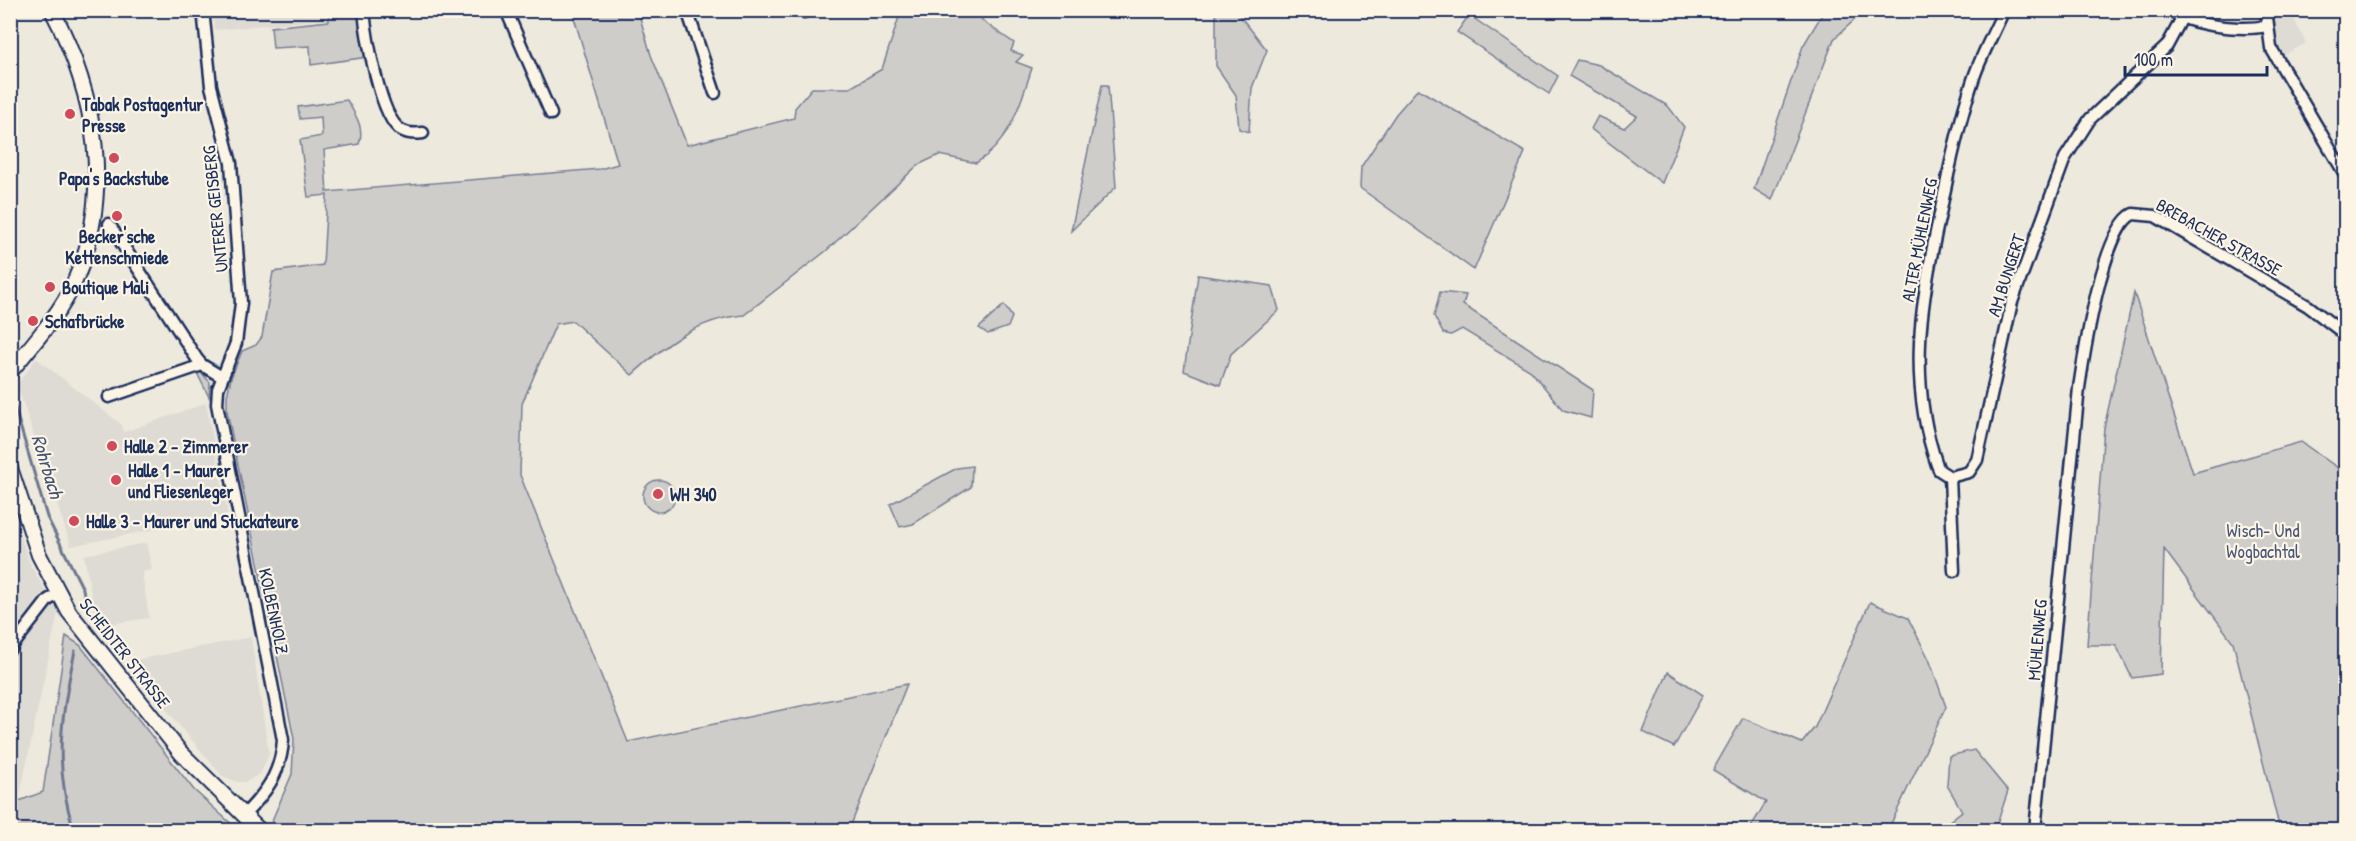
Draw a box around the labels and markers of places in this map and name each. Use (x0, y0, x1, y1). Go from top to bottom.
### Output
place label: Tabak Postagentur Presse (81, 92, 203, 138)
marker: Tabak Postagentur Presse (63, 107, 77, 121)
marker: Papa's Backstube (107, 151, 121, 165)
place label: Papa's Backstube (59, 166, 170, 192)
marker: Becker'sche Kettenschmiede (110, 209, 124, 223)
place label: Becker'sche Kettenschmiede (65, 224, 170, 270)
place label: Boutique Mali (62, 275, 149, 301)
marker: Boutique Mali (43, 280, 57, 294)
place label: Schafbrücke (45, 309, 125, 334)
marker: Schafbrücke (26, 314, 40, 328)
place label: Halle 2 - Zimmerer (124, 434, 248, 459)
marker: Halle 2 - Zimmerer (105, 439, 119, 453)
place label: Halle 1 - Maurer und Fliesenleger (128, 458, 234, 505)
marker: Halle 1 - Maurer und Fliesenleger (109, 473, 123, 487)
place label: WH 340 (670, 482, 717, 507)
marker: WH 340 (651, 487, 665, 501)
place label: Halle 3 - Maurer und Stuckateure (86, 509, 299, 534)
marker: Halle 3 - Maurer und Stuckateure (67, 514, 81, 528)

